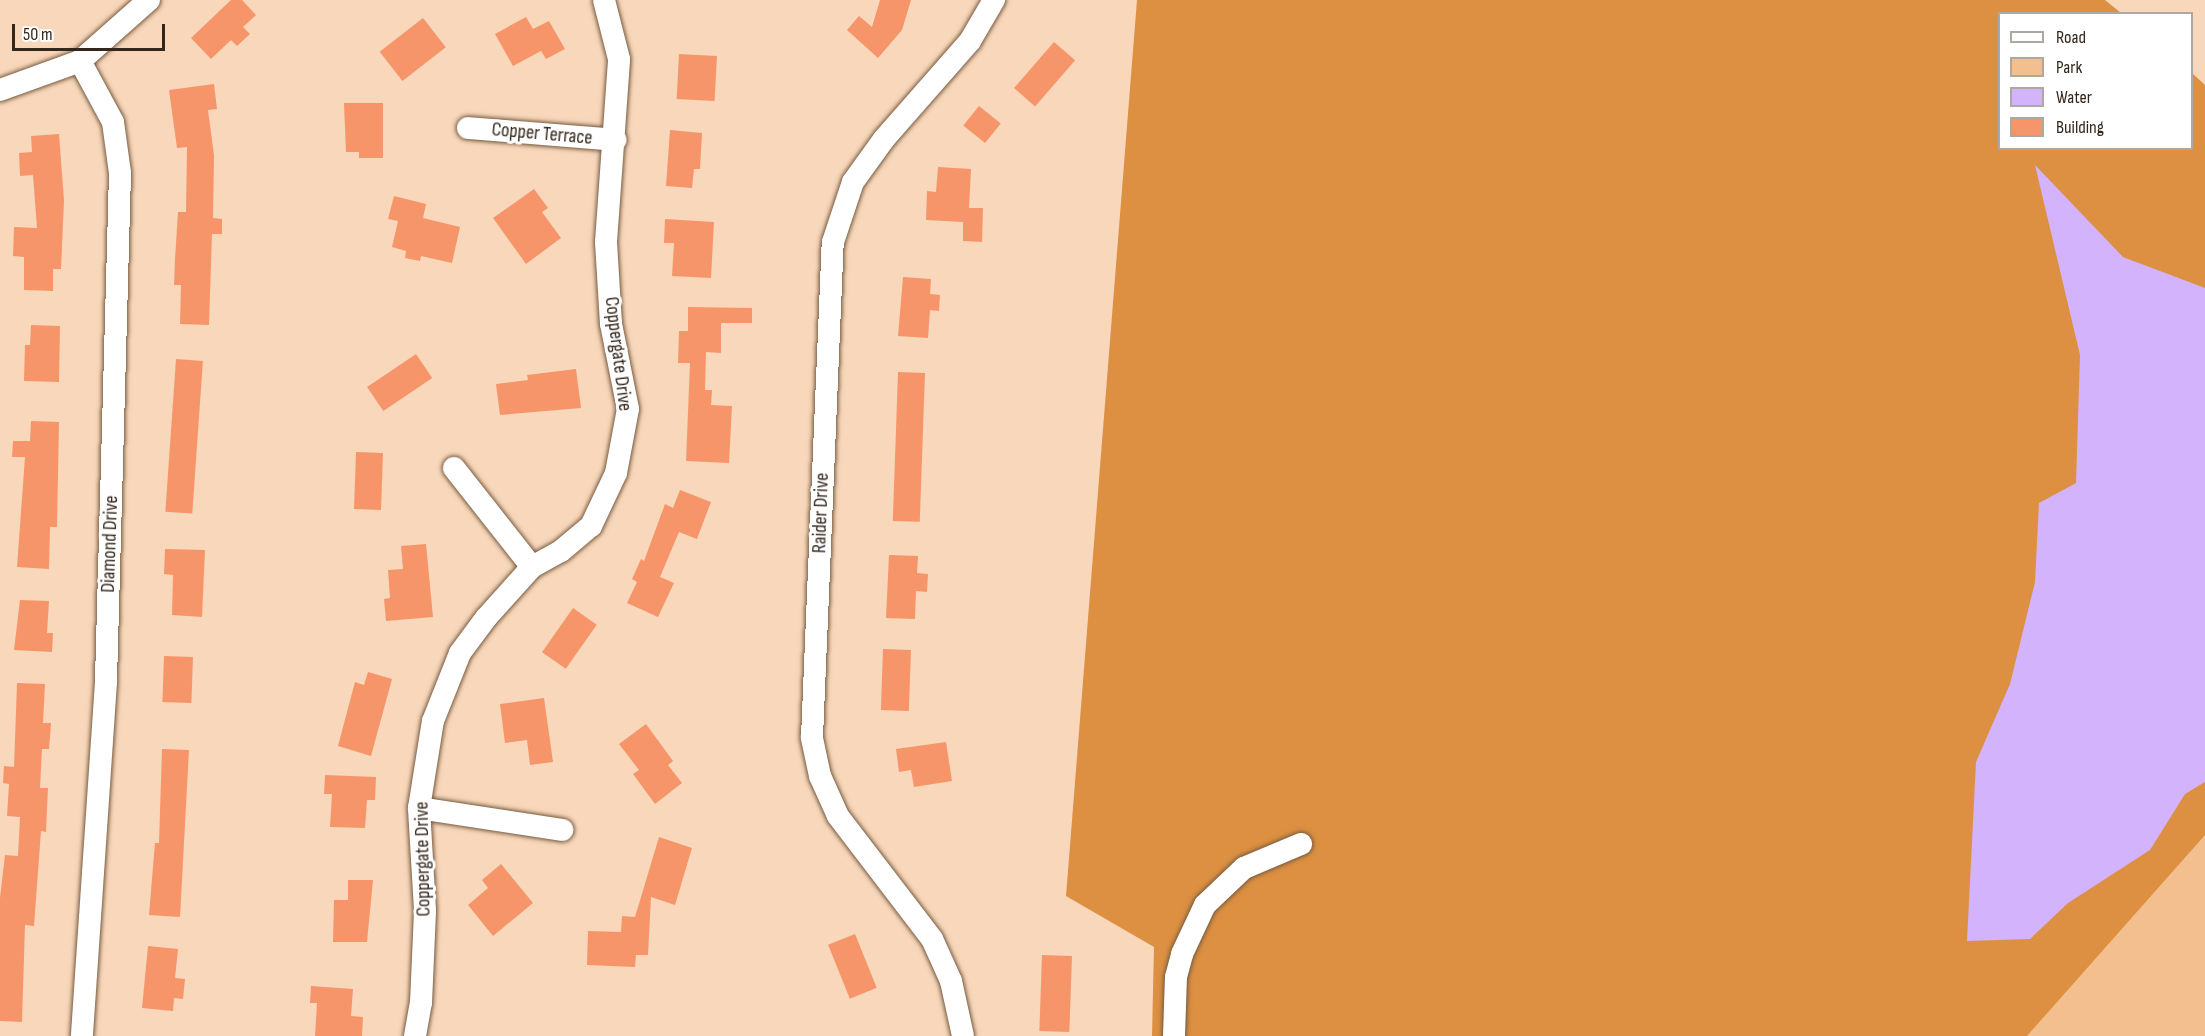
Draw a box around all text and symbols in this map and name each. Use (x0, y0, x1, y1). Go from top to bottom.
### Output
scale bar (15, 12, 168, 50)
legend (1998, 12, 2193, 150)
text: 50 m (23, 24, 53, 45)
text: Road (2056, 27, 2086, 48)
text: Park (2056, 57, 2082, 78)
text: Water (2056, 87, 2092, 108)
text: Building (2056, 117, 2104, 138)
street label: Copper Terrace (491, 118, 593, 150)
street label: Coppergate Drive (599, 295, 637, 413)
street label: Raider Drive (808, 472, 834, 554)
street label: Diamond Drive (96, 495, 124, 593)
street label: Coppergate Drive (410, 801, 436, 917)

